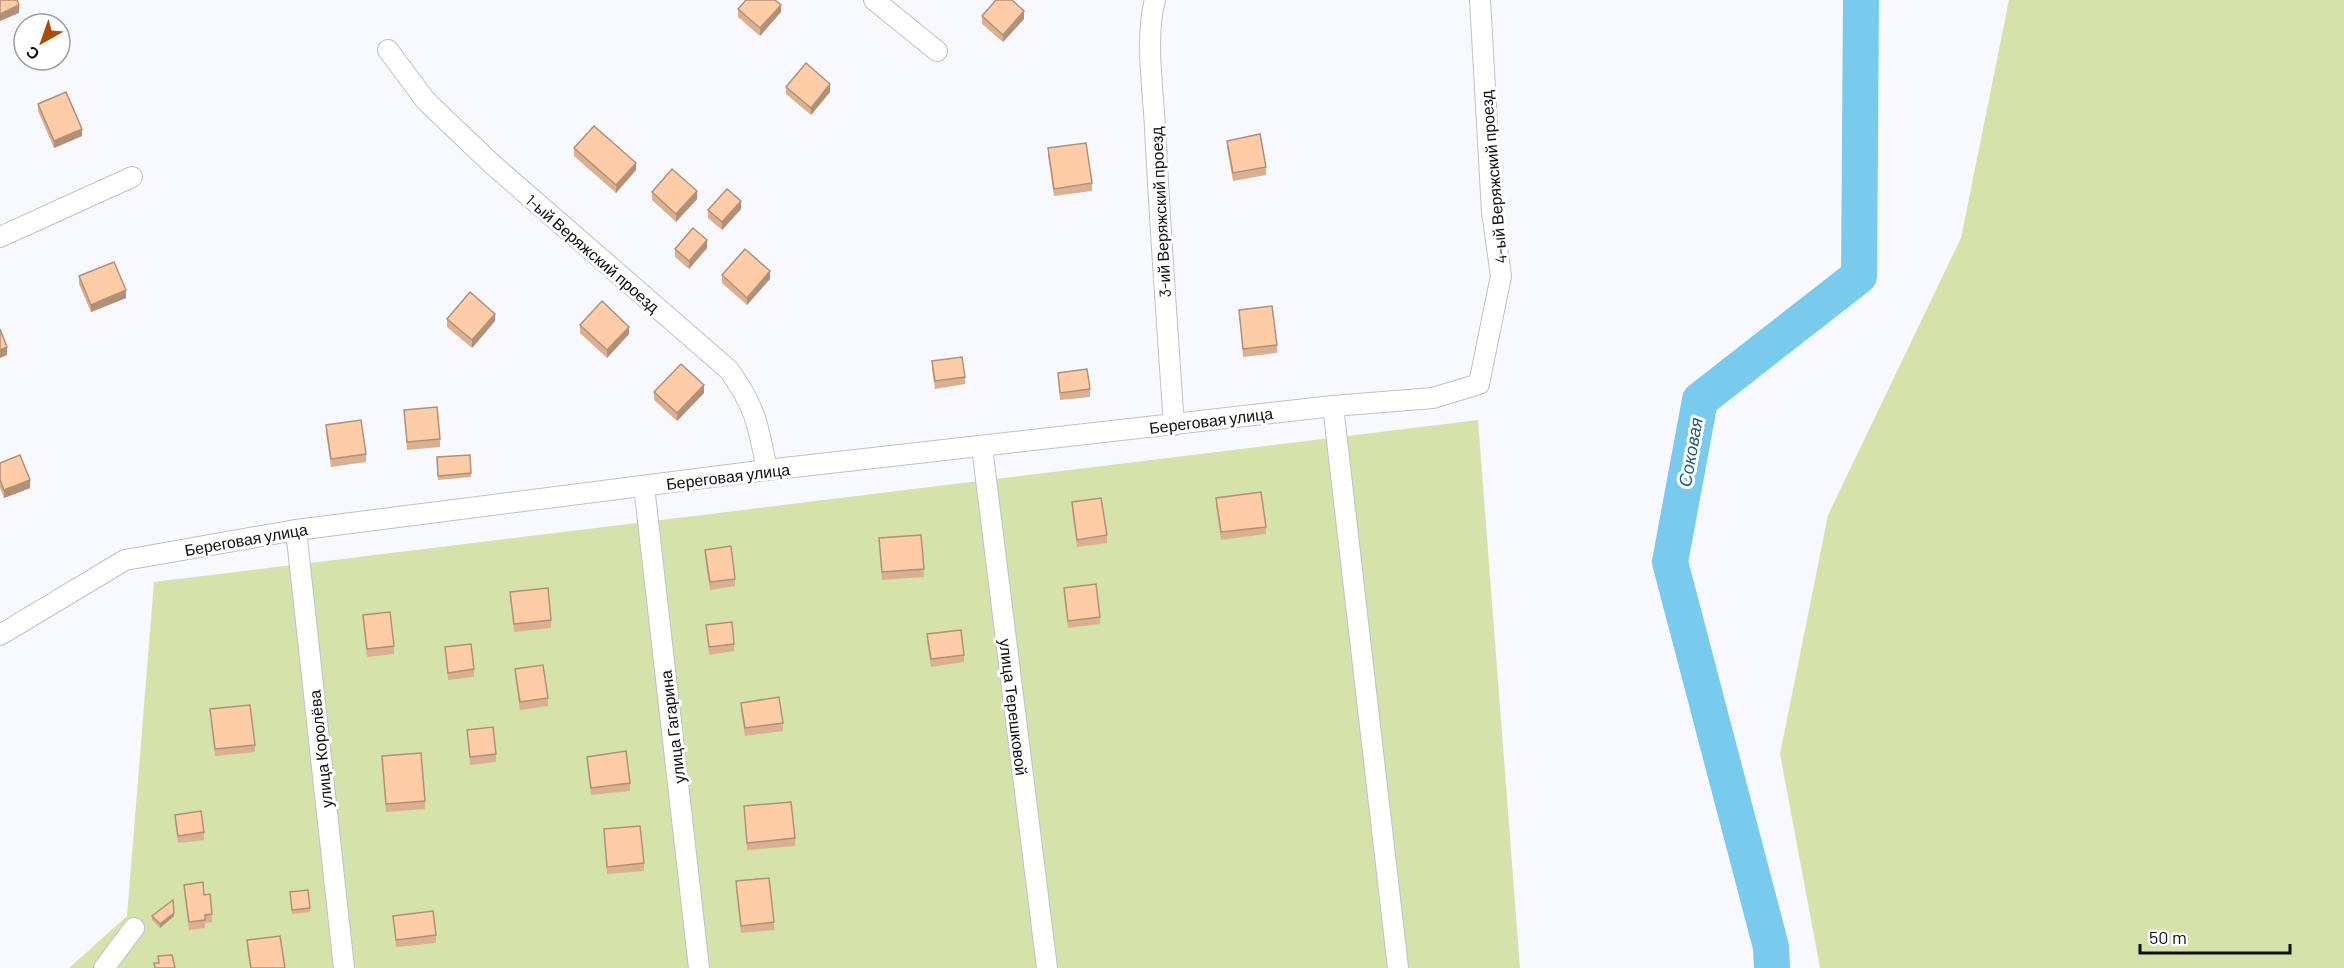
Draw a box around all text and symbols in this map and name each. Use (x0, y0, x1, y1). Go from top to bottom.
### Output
north arrow (12, 12, 72, 72)
text: С (21, 43, 43, 65)
street label: 4-ый Веряжский проезд (1476, 89, 1510, 264)
street label: 3-ий Веряжский проезд (1146, 126, 1174, 298)
street label: 1-ый Веряжский проезд (522, 190, 664, 317)
street label: Береговая улица (1148, 403, 1274, 437)
water label: Соковая (1673, 415, 1707, 488)
street label: Береговая улица (665, 459, 791, 493)
street label: Береговая улица (183, 519, 309, 559)
street label: улица Терешковой (996, 637, 1032, 777)
street label: улица Гагарина (656, 669, 688, 785)
street label: улица Королёва (304, 689, 336, 809)
scale bar (2140, 917, 2290, 955)
text: 50 m (2149, 926, 2187, 948)

